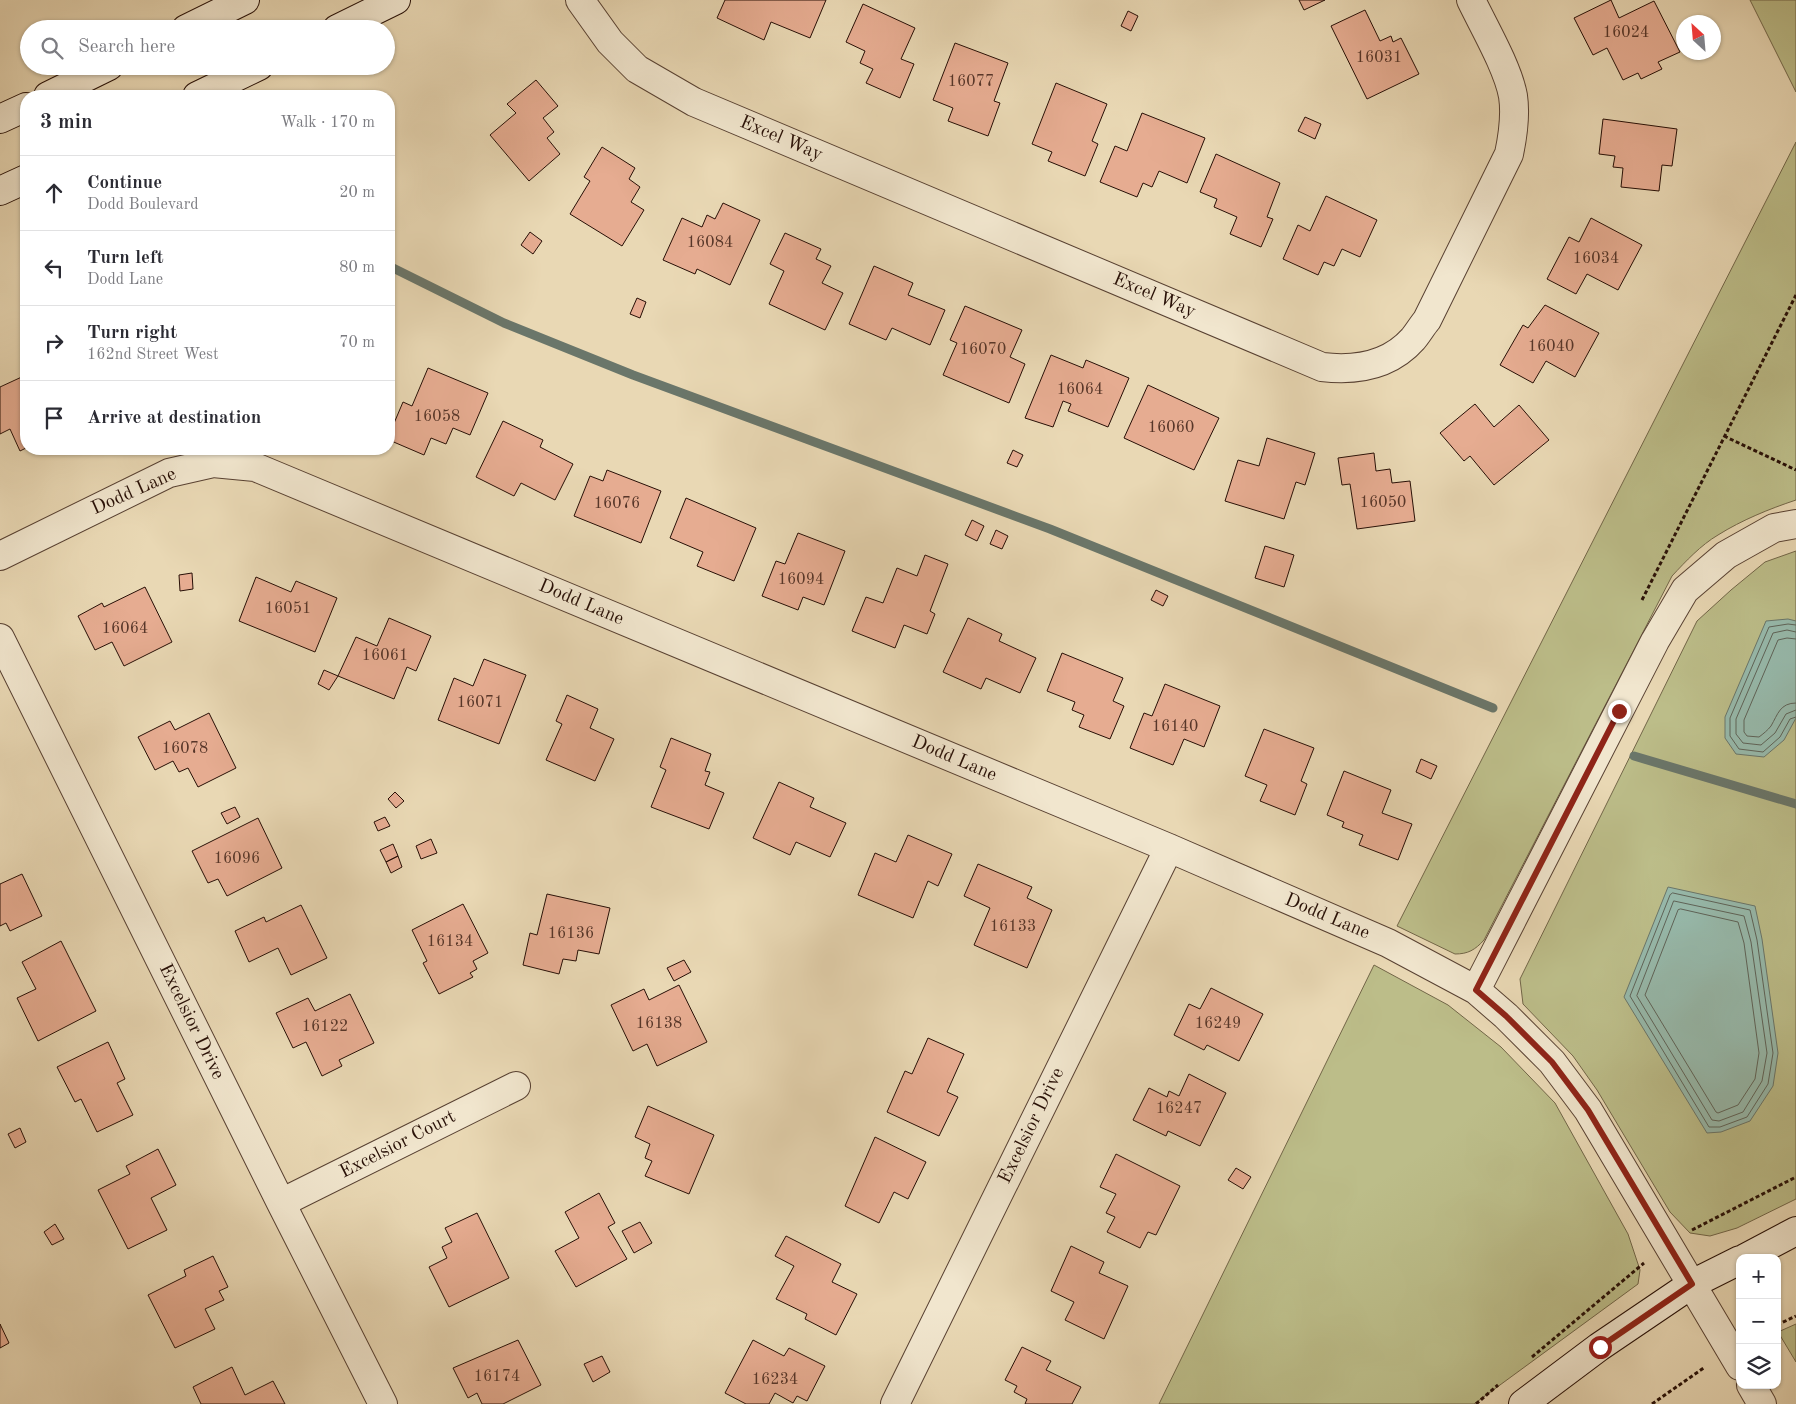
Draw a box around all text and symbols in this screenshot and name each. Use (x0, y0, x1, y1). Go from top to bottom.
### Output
north arrow (1676, 15, 1721, 60)
search box (20, 20, 395, 75)
house number: 16024 (1603, 25, 1649, 41)
icon: search (38, 34, 66, 62)
text: Search here (78, 38, 175, 57)
house number: 16031 (1356, 50, 1402, 66)
house number: 16077 (948, 74, 994, 90)
text: 3 min (40, 112, 93, 133)
street label: Excel Way (737, 113, 825, 165)
text: Walk · 170 m (280, 115, 375, 131)
text: Continue (87, 174, 162, 193)
icon: ahead (40, 179, 68, 207)
text: 20 m (339, 185, 375, 201)
text: Dodd Boulevard (87, 197, 199, 213)
house number: 16084 (687, 235, 733, 251)
text: Turn left (87, 249, 164, 268)
house number: 16034 (1573, 251, 1619, 267)
icon: left (40, 254, 68, 282)
text: 80 m (339, 260, 375, 276)
street label: Excel Way (1110, 270, 1198, 322)
text: Dodd Lane (87, 272, 163, 288)
text: Turn right (87, 324, 177, 343)
icon: right (40, 329, 68, 357)
text: 70 m (339, 335, 375, 351)
house number: 16040 (1528, 339, 1574, 355)
house number: 16070 (960, 342, 1006, 358)
text: 162nd Street West (87, 347, 219, 363)
house number: 16064 (1057, 382, 1103, 398)
icon: arrive (40, 404, 68, 432)
text: Arrive at destination (87, 409, 261, 428)
house number: 16058 (414, 409, 460, 425)
house number: 16060 (1148, 420, 1194, 436)
street label: Dodd Lane (89, 465, 179, 519)
house number: 16050 (1360, 495, 1406, 511)
house number: 16076 (594, 496, 640, 512)
house number: 16094 (778, 572, 824, 588)
street label: Dodd Lane (536, 577, 626, 629)
house number: 16051 (265, 601, 311, 617)
house number: 16064 (102, 621, 148, 637)
house number: 16061 (362, 648, 408, 664)
house number: 16071 (457, 695, 503, 711)
route end (1608, 700, 1631, 723)
house number: 16140 (1152, 719, 1198, 735)
street label: Dodd Lane (909, 733, 999, 785)
house number: 16078 (162, 741, 208, 757)
house number: 16096 (214, 851, 260, 867)
street label: Dodd Lane (1282, 891, 1372, 943)
house number: 16133 (990, 919, 1036, 935)
house number: 16136 (548, 926, 594, 942)
house number: 16134 (427, 934, 473, 950)
street label: Excelsior Drive (155, 961, 227, 1083)
house number: 16138 (636, 1016, 682, 1032)
house number: 16249 (1195, 1016, 1241, 1032)
house number: 16122 (302, 1019, 348, 1035)
street label: Excelsior Drive (996, 1065, 1068, 1187)
house number: 16247 (1156, 1101, 1202, 1117)
street label: Excelsior Court (337, 1108, 459, 1182)
map controls (1736, 1254, 1781, 1389)
button: + (1736, 1254, 1781, 1299)
button: − (1736, 1299, 1781, 1344)
route start (1589, 1336, 1612, 1359)
button: layers (1736, 1344, 1781, 1389)
house number: 16174 (474, 1369, 520, 1385)
house number: 16234 (752, 1372, 798, 1388)

